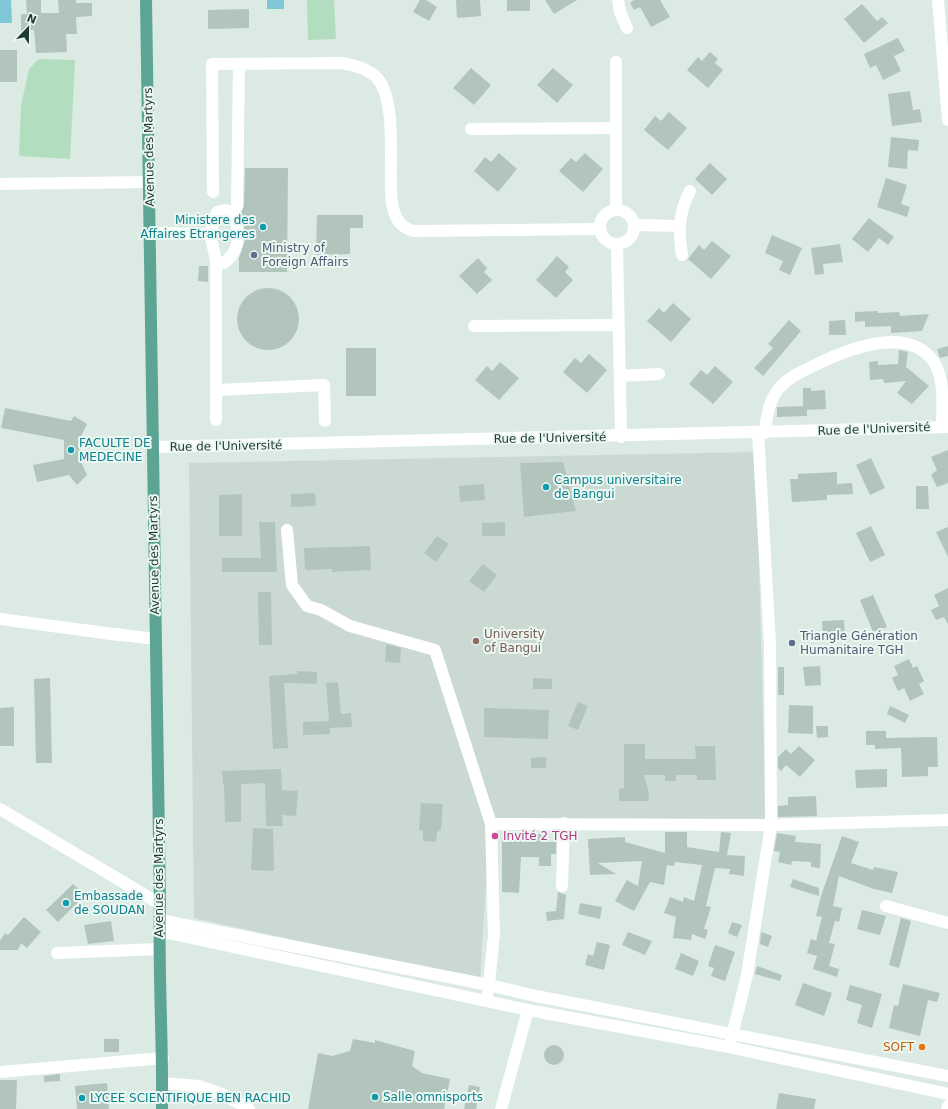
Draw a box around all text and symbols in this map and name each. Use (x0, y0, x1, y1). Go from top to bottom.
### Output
north arrow (8, 8, 48, 48)
text: N (25, 11, 38, 27)
street label: Avenue des Martyrs (141, 87, 157, 207)
place label: Ministere des Affaires Etrangeres (140, 213, 255, 241)
marker: Ministere des Affaires Etrangeres (258, 222, 268, 232)
place label: Ministry of Foreign Affairs (262, 241, 349, 269)
marker: Ministry of Foreign Affairs (249, 250, 259, 260)
street label: Rue de l'Université (817, 420, 931, 438)
street label: Rue de l'Université (493, 430, 607, 446)
place label: FACULTE DE MEDECINE (79, 436, 151, 464)
street label: Rue de l'Université (169, 438, 283, 454)
marker: FACULTE DE MEDECINE (66, 445, 76, 455)
place label: Campus universitaire de Bangui (554, 473, 682, 501)
marker: Campus universitaire de Bangui (541, 482, 551, 492)
street label: Avenue des Martyrs (146, 495, 162, 615)
place label: University of Bangui (484, 627, 545, 655)
place label: Triangle Génération Humanitaire TGH (799, 629, 918, 657)
marker: University of Bangui (471, 636, 481, 646)
marker: Triangle Génération Humanitaire TGH (787, 638, 797, 648)
street label: Avenue des Martyrs (152, 818, 166, 938)
place label: Invité 2 TGH (503, 829, 578, 843)
marker: Invité 2 TGH (490, 831, 500, 841)
place label: Embassade de SOUDAN (74, 889, 145, 917)
marker: Embassade de SOUDAN (61, 898, 71, 908)
place label: SOFT (883, 1040, 915, 1054)
marker: SOFT (917, 1042, 927, 1052)
place label: Salle omnisports (383, 1090, 483, 1104)
place label: LYCEE SCIENTIFIQUE BEN RACHID (90, 1091, 291, 1105)
marker: Salle omnisports (370, 1092, 380, 1102)
marker: LYCEE SCIENTIFIQUE BEN RACHID (77, 1093, 87, 1103)

